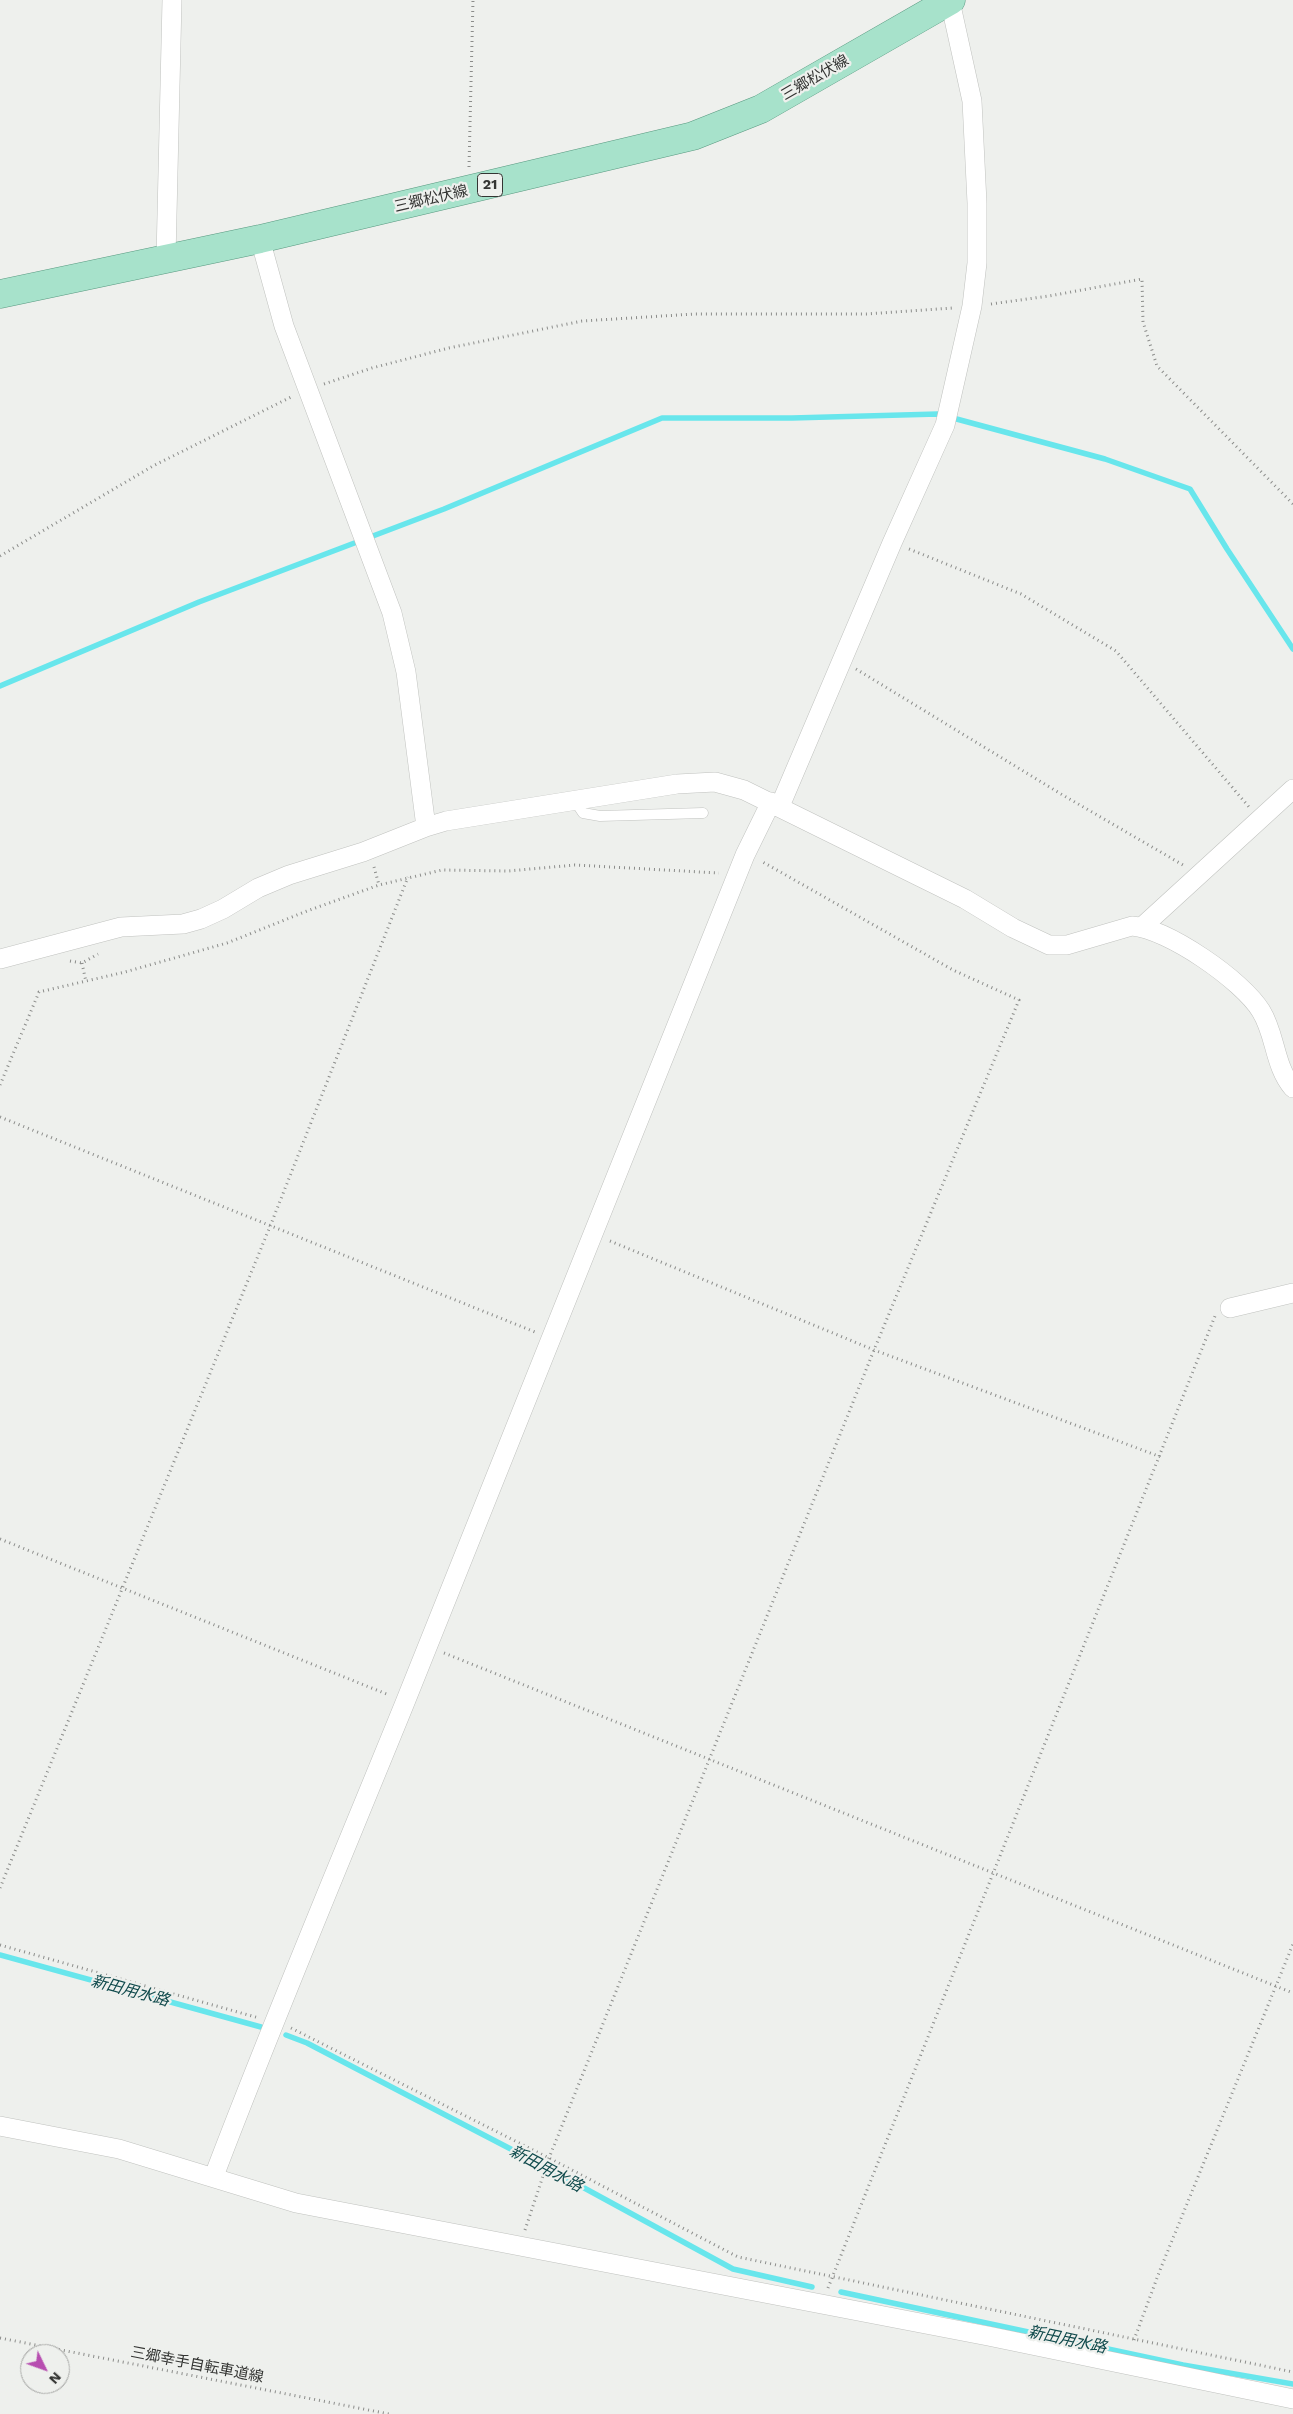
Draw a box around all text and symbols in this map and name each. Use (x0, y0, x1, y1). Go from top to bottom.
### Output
street label: 三郷松伏線 (778, 51, 852, 105)
road number: 21 (478, 174, 502, 196)
street label: 三郷松伏線 (392, 182, 470, 216)
water label: 新田用水路 (89, 1971, 171, 2011)
water label: 新田用水路 (506, 2142, 586, 2196)
water label: 新田用水路 (1026, 2322, 1108, 2358)
street label: 三郷幸手自転車道線 (129, 2343, 265, 2387)
north arrow (20, 2344, 70, 2394)
text: N (46, 2369, 65, 2388)

